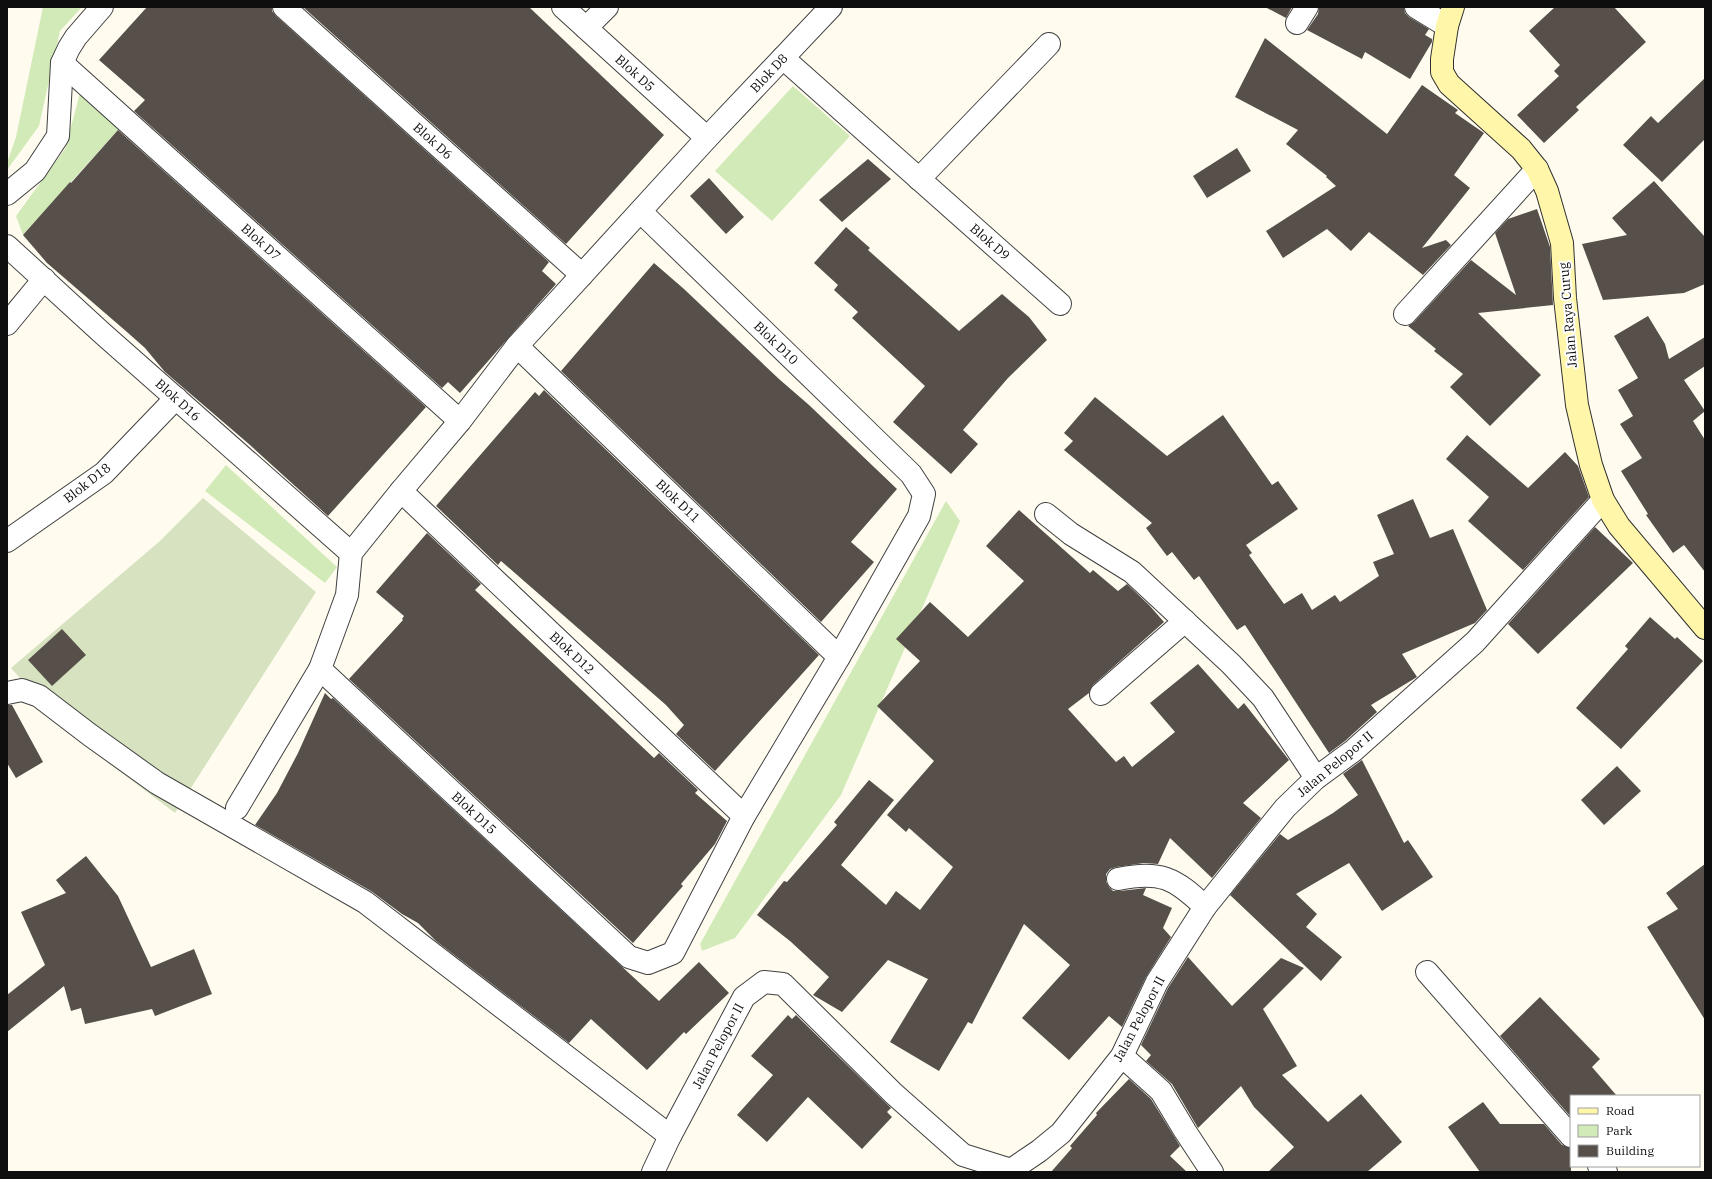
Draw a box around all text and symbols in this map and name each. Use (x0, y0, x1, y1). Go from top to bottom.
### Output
street label: Blok D8 (747, 50, 792, 96)
street label: Blok D5 (612, 51, 658, 95)
street label: Blok D6 (410, 119, 456, 163)
street label: Blok D7 (238, 220, 284, 264)
street label: Blok D9 (966, 220, 1014, 264)
street label: Jalan Raya Curug (1555, 262, 1581, 368)
street label: Blok D10 (750, 318, 802, 368)
street label: Blok D16 (152, 375, 204, 425)
street label: Blok D18 (60, 459, 114, 507)
street label: Blok D11 (652, 476, 704, 526)
street label: Blok D12 (546, 628, 598, 678)
street label: Jalan Pelopor II (1293, 727, 1377, 801)
street label: Blok D15 (448, 788, 500, 838)
street label: Jalan Pelopor II (1109, 973, 1169, 1065)
street label: Jalan Pelopor II (688, 1000, 748, 1092)
legend (1570, 1095, 1700, 1167)
text: Road (1606, 1103, 1635, 1118)
text: Park (1606, 1123, 1632, 1138)
text: Building (1606, 1143, 1654, 1158)

